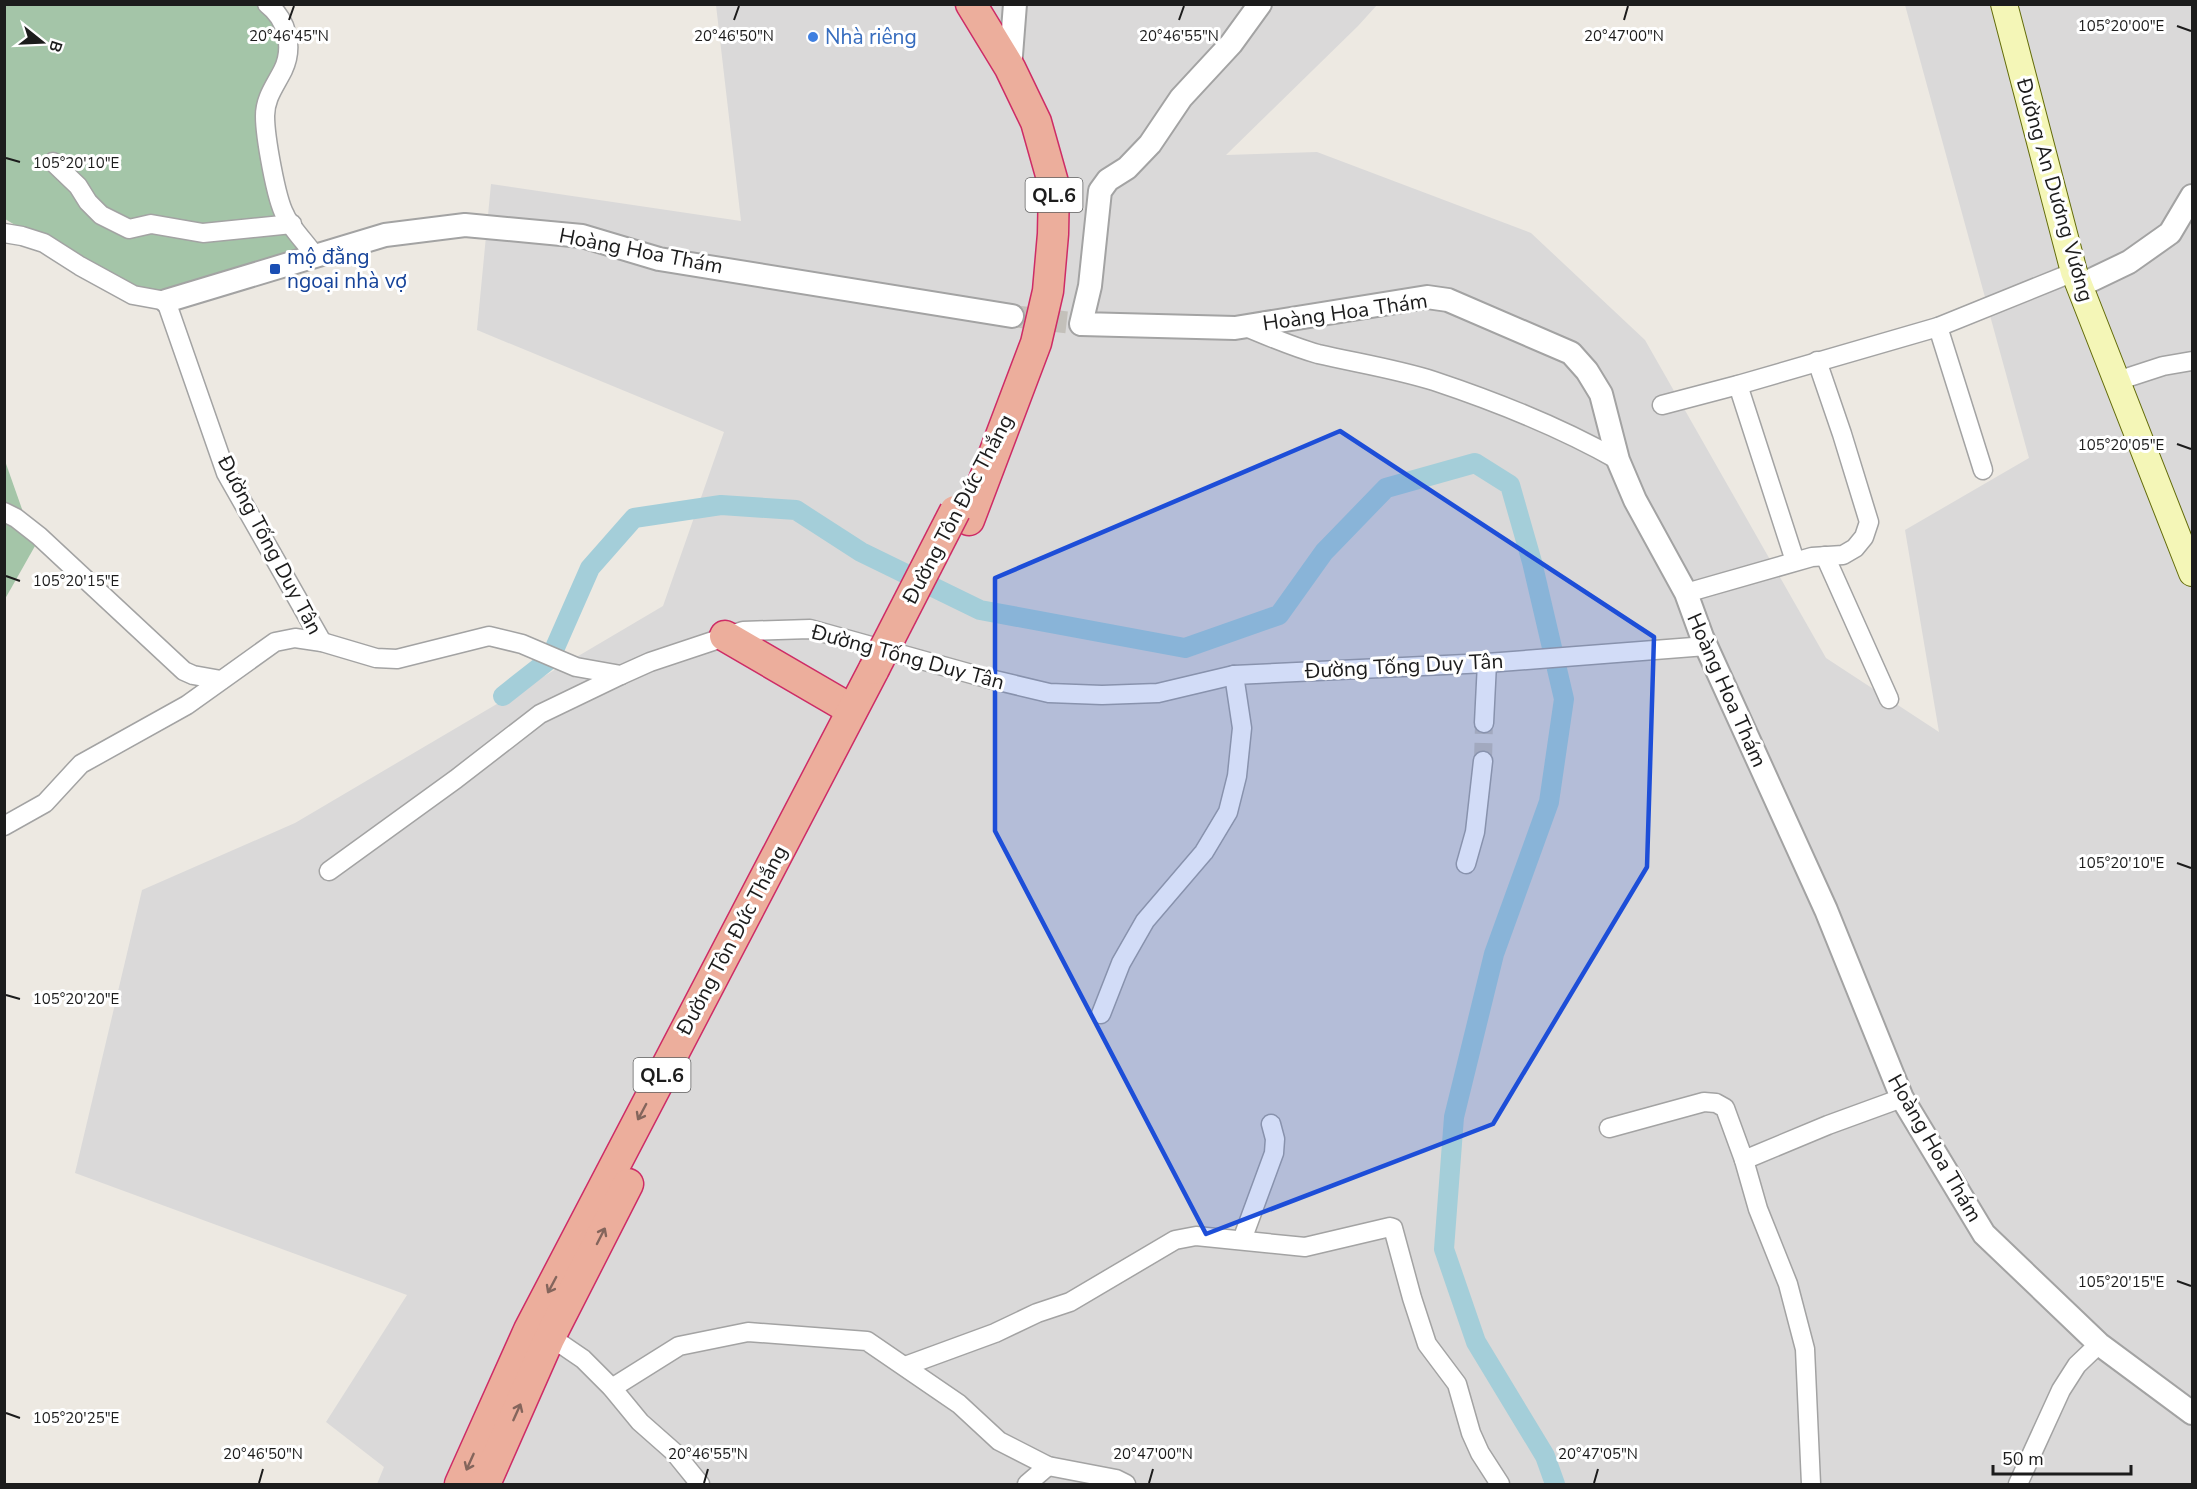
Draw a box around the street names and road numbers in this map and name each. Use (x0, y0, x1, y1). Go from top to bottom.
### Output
street label: Đường An Dương Vương (2009, 74, 2100, 305)
road number: QL.6 (1026, 178, 1082, 212)
street label: Hoàng Hoa Thám (557, 221, 725, 281)
street label: Hoàng Hoa Thám (1261, 287, 1429, 337)
street label: Đường Tôn Đức Thắng (896, 409, 1020, 610)
street label: Đường Tống Duy Tân (211, 450, 329, 639)
street label: Hoàng Hoa Thám (1680, 608, 1774, 772)
street label: Đường Tống Duy Tân (807, 618, 1008, 696)
street label: Đường Tống Duy Tân (1303, 647, 1504, 685)
street label: Đường Tôn Đức Thắng (670, 840, 794, 1041)
road number: QL.6 (634, 1058, 690, 1092)
street label: Hoàng Hoa Thám (1881, 1069, 1989, 1227)

